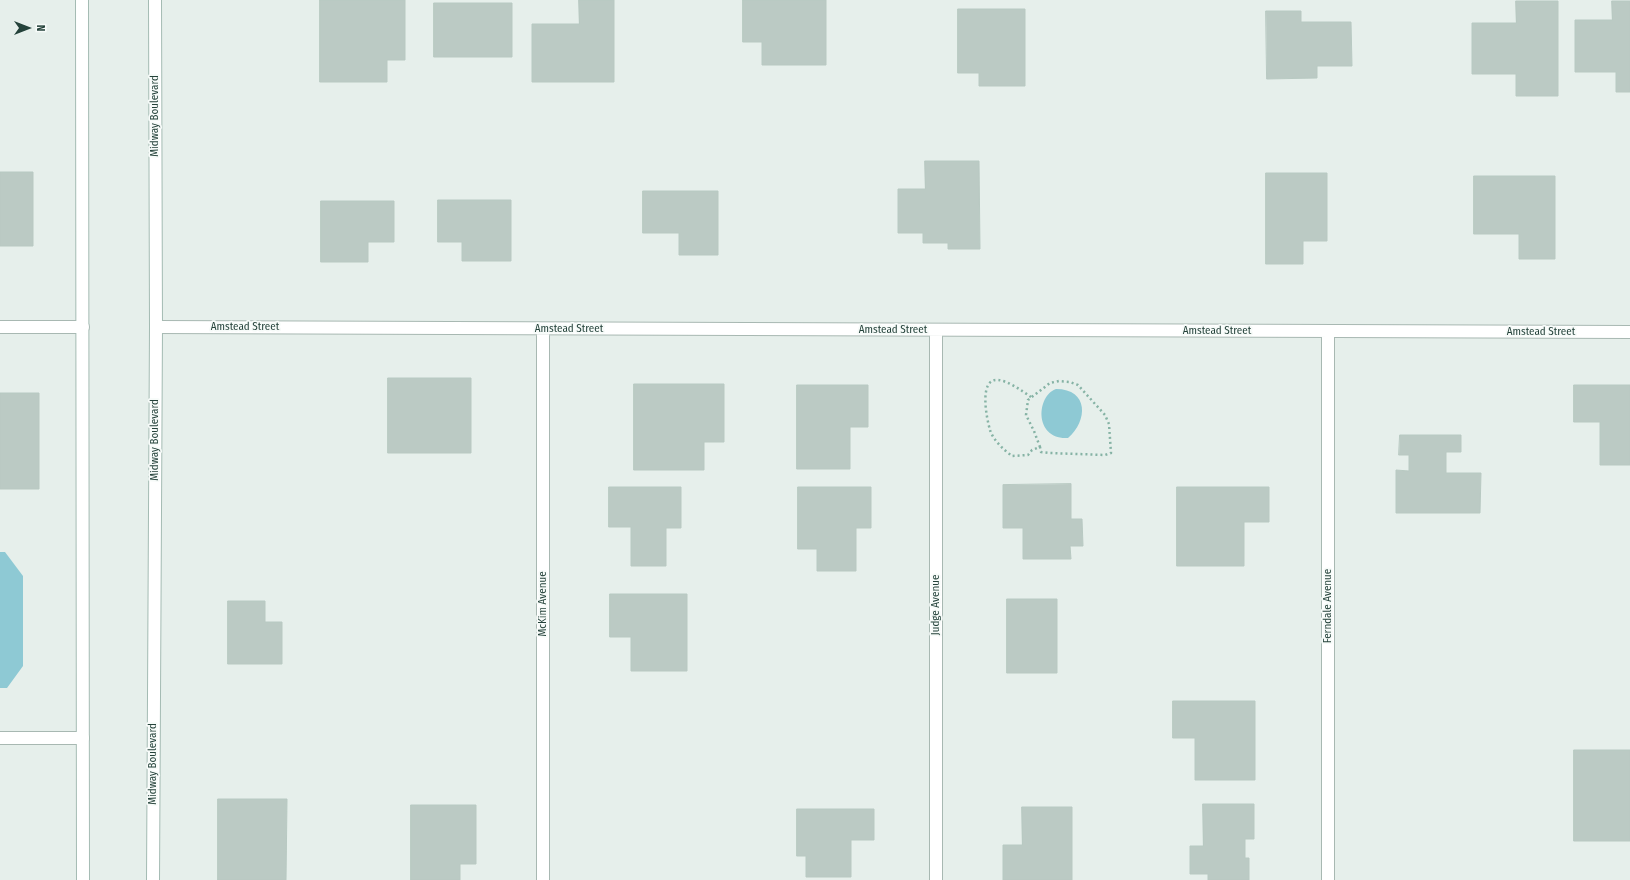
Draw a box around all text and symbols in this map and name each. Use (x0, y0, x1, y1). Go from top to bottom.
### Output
north arrow (8, 8, 48, 48)
text: N (34, 25, 47, 31)
street label: Midway Boulevard (148, 75, 162, 157)
street label: Amstead Street (211, 320, 279, 334)
street label: Amstead Street (535, 322, 603, 336)
street label: Amstead Street (859, 323, 927, 337)
street label: Amstead Street (1183, 324, 1251, 338)
street label: Amstead Street (1507, 325, 1575, 339)
street label: Midway Boulevard (148, 399, 162, 481)
street label: Ferndale Avenue (1321, 569, 1335, 643)
street label: McKim Avenue (536, 571, 550, 637)
street label: Judge Avenue (929, 575, 943, 635)
street label: Midway Boulevard (146, 723, 160, 805)

